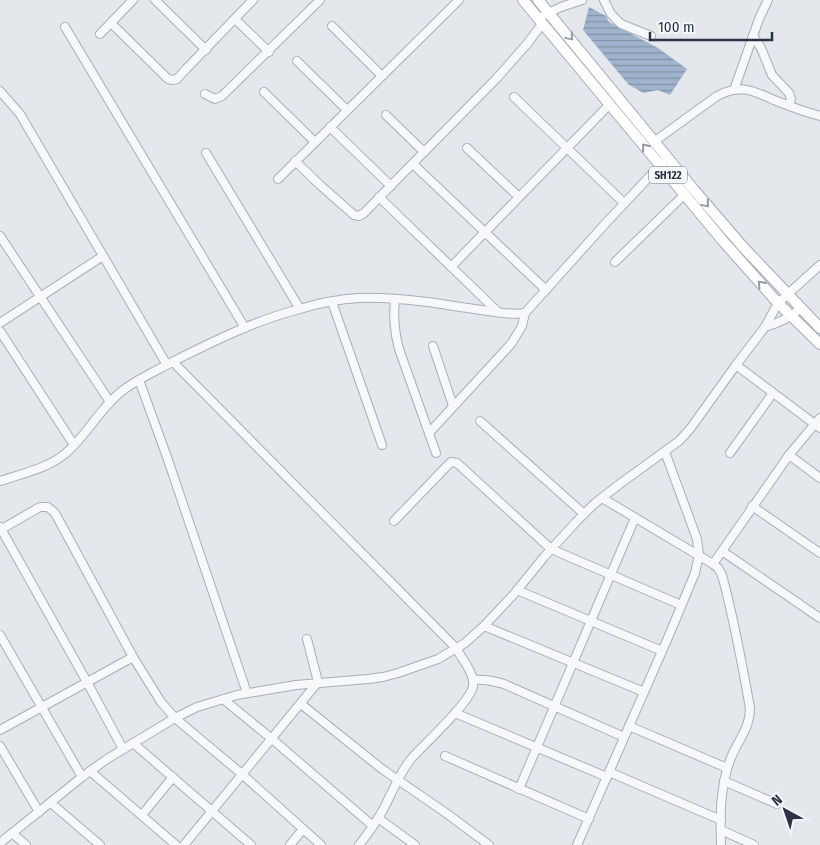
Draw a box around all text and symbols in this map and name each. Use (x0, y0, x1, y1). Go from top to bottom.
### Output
scale bar (650, 10, 772, 42)
text: 100 m (658, 18, 695, 36)
one-way arrow (564, 32, 573, 41)
one-way arrow (642, 144, 651, 153)
road number: SH122 (649, 166, 687, 184)
one-way arrow (700, 198, 709, 207)
one-way arrow (758, 281, 767, 290)
north arrow (760, 785, 810, 835)
text: N (768, 791, 786, 810)

